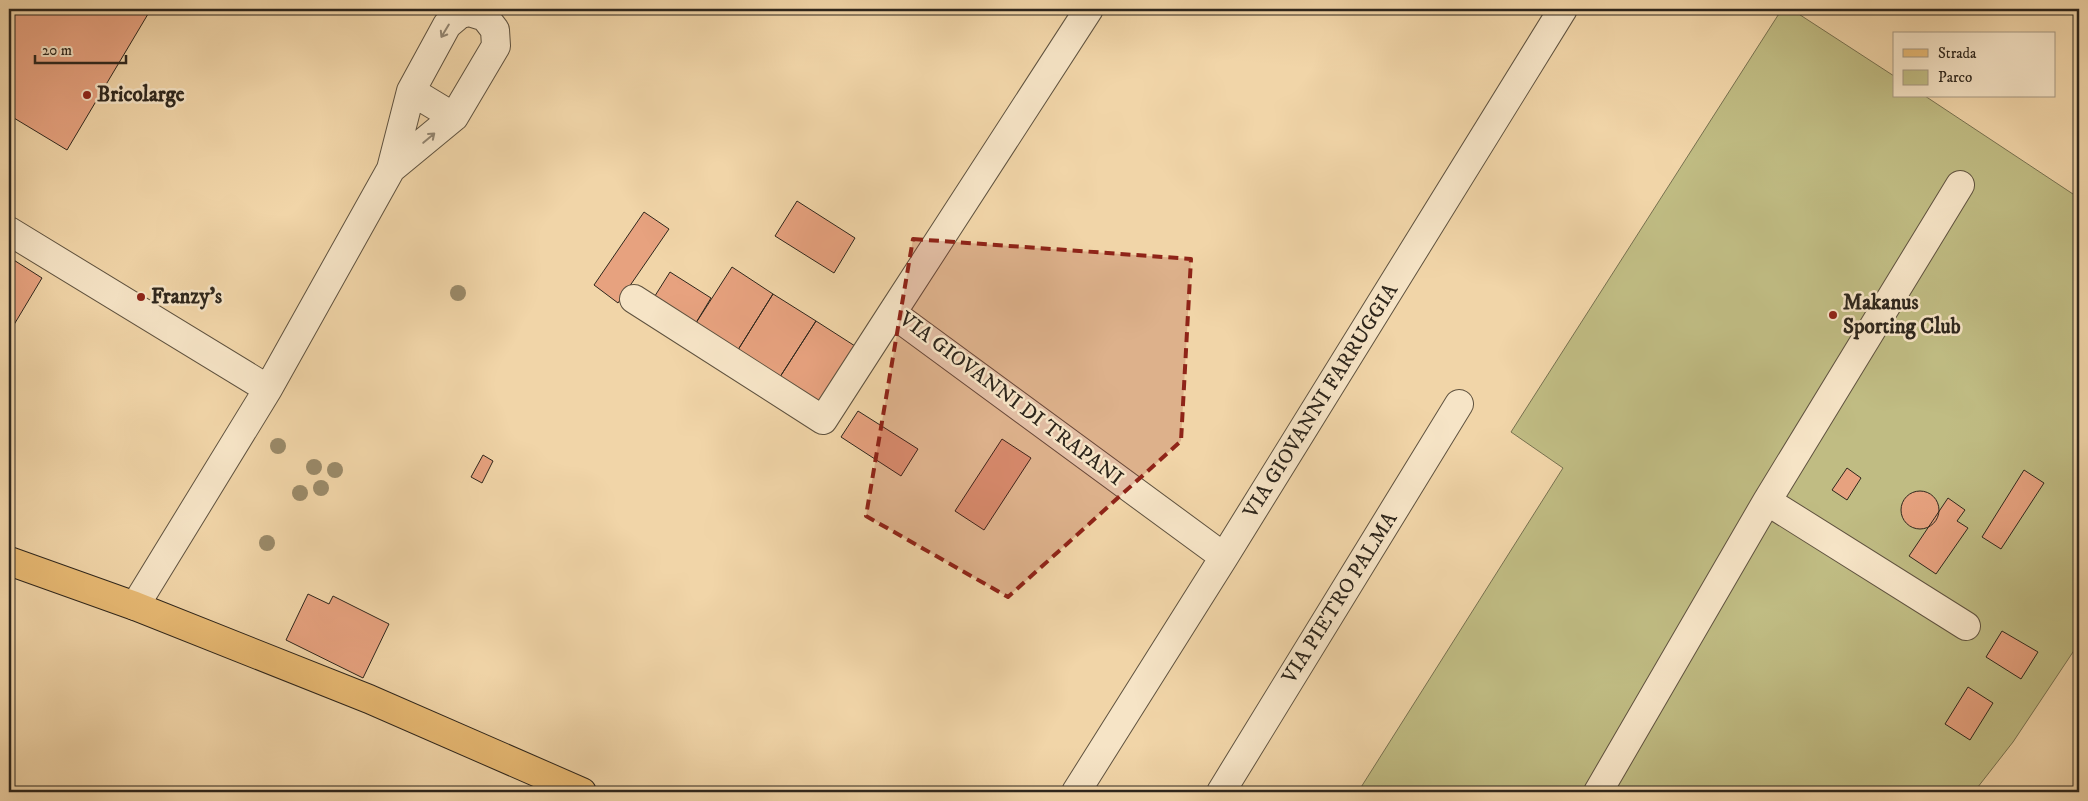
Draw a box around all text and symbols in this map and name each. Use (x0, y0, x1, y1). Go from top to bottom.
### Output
one-way arrow (439, 23, 449, 37)
scale bar (35, 32, 126, 64)
legend (1893, 32, 2056, 98)
text: 20 m (42, 41, 72, 60)
text: Strada (1938, 44, 1977, 63)
text: Parco (1938, 68, 1972, 87)
place label: Bricolarge (97, 82, 185, 108)
marker: Bricolarge (81, 89, 93, 101)
one-way arrow (422, 132, 435, 143)
street label: VIA GIOVANNI FARRUGGIA (1237, 278, 1404, 524)
place label: Franzy's (151, 284, 222, 310)
place label: Makanus Sporting Club (1843, 290, 1961, 340)
marker: Franzy's (135, 291, 147, 303)
street label: VIA GIOVANNI DI TRAPANI (893, 306, 1128, 492)
marker: Makanus Sporting Club (1827, 309, 1839, 321)
street label: VIA PIETRO PALMA (1276, 507, 1404, 689)

